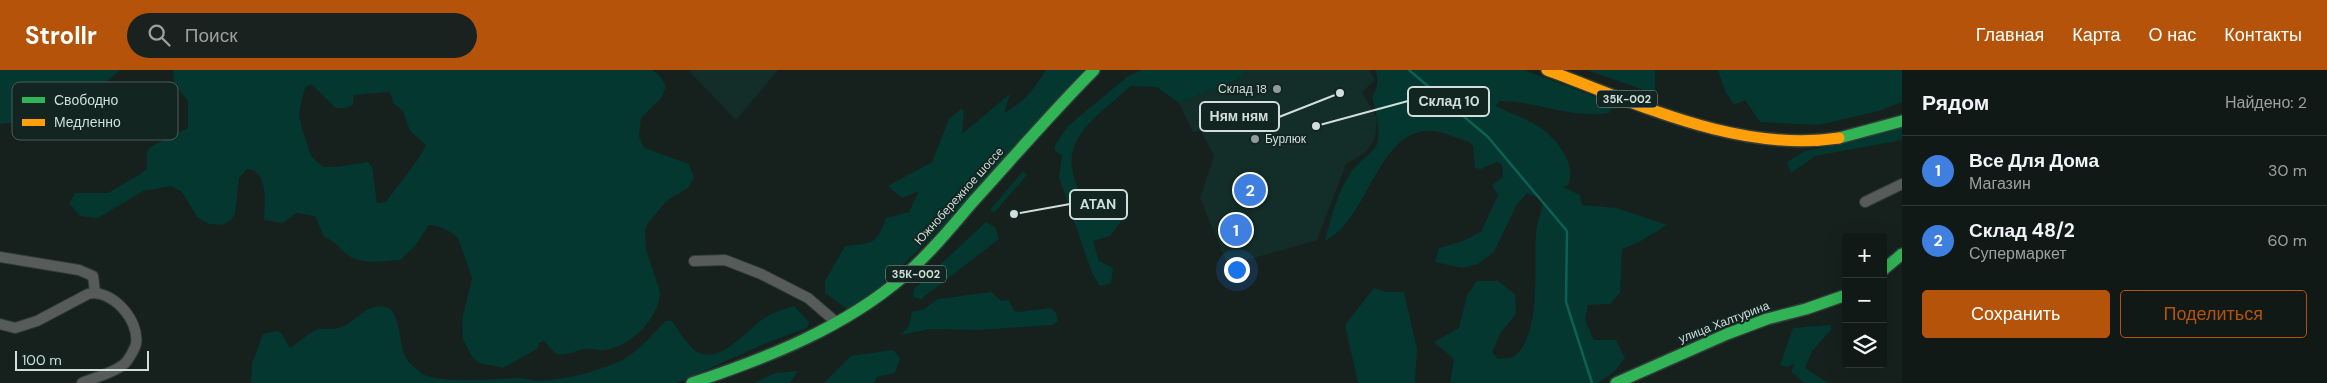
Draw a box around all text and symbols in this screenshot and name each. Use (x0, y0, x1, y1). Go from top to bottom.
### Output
search box (127, 13, 477, 58)
text: Strollr (25, 20, 97, 51)
icon: search (145, 21, 173, 49)
text: Поиск (185, 23, 237, 48)
text: Главная (1976, 23, 2044, 47)
text: Карта (2072, 23, 2121, 47)
text: О нас (2149, 23, 2196, 47)
text: Контакты (2224, 23, 2302, 47)
place label: Склад 18 (1218, 81, 1267, 97)
legend (12, 82, 178, 140)
marker: Склад 18 (1271, 83, 1283, 95)
callout: Склад 10 (1408, 87, 1489, 116)
text: Рядом (1922, 89, 1989, 117)
road number: 35К-002 (1597, 90, 1657, 108)
text: Свободно (54, 91, 119, 109)
text: Склад 10 (1418, 92, 1480, 110)
text: Найдено: 2 (2225, 92, 2307, 113)
callout: Ням ням (1200, 102, 1279, 131)
text: Ням ням (1210, 107, 1268, 125)
text: Медленно (54, 113, 121, 131)
place label: Бурлюк (1265, 131, 1307, 147)
marker: Бурлюк (1249, 133, 1261, 145)
street label: Южнобережное шоссе (911, 143, 1007, 248)
text: Все Для Дома (1969, 148, 2099, 173)
text: 1 (1935, 160, 1941, 181)
text: 30 m (2268, 160, 2307, 181)
pin: 2 (1234, 171, 1266, 209)
text: Магазин (1969, 173, 2031, 194)
callout: ATAN (1070, 190, 1127, 219)
text: ATAN (1080, 195, 1116, 213)
pin: 1 (1220, 211, 1252, 249)
text: Склад 48/2 (1969, 218, 2075, 243)
text: 2 (1933, 230, 1943, 251)
text: 60 m (2267, 230, 2307, 251)
map controls (1842, 233, 1887, 368)
button: + (1842, 233, 1887, 278)
text: Супермаркет (1969, 243, 2067, 264)
your location (1224, 257, 1250, 283)
road number: 35К-002 (886, 265, 946, 282)
button: − (1842, 278, 1887, 323)
button: Сохранить (1922, 290, 2110, 338)
button: Поделиться (2120, 290, 2307, 338)
street label: улица Халтурина (1676, 297, 1772, 347)
button: layers (1842, 323, 1887, 368)
scale bar (15, 348, 149, 371)
text: 100 m (22, 351, 62, 369)

